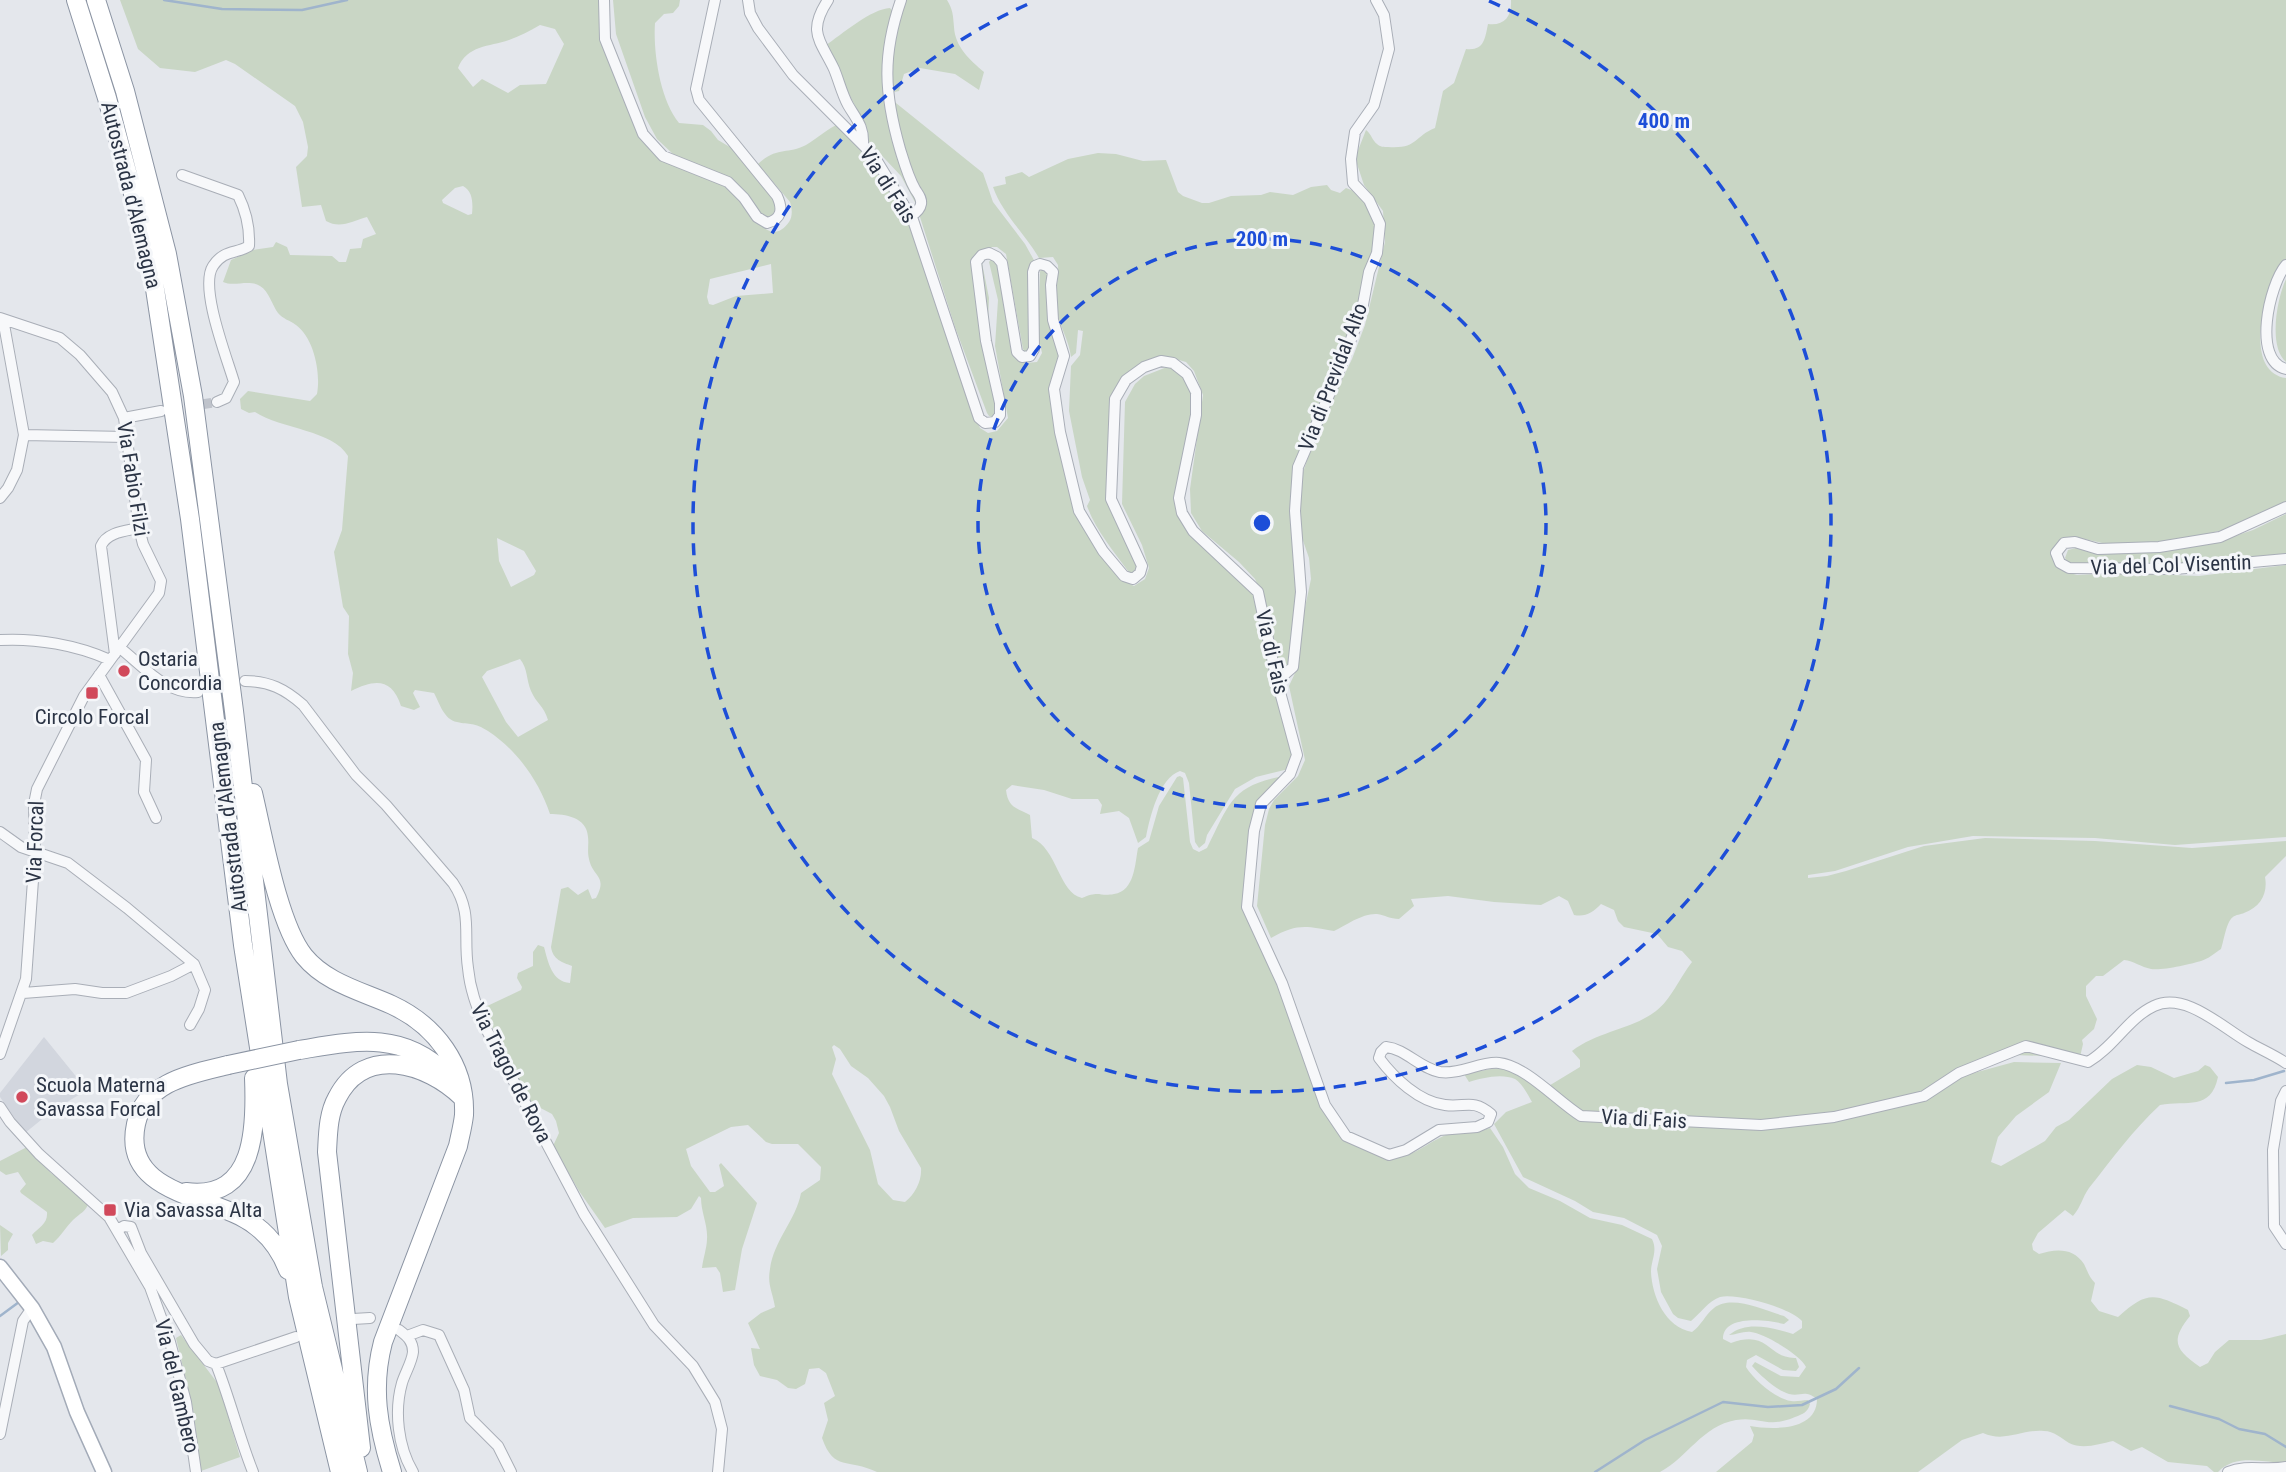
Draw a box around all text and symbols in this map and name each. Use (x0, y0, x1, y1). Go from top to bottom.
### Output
street label: Autostrada d'Alemagna (96, 99, 166, 291)
text: 400 m (1638, 109, 1690, 133)
street label: Via di Fais (855, 143, 921, 227)
text: 200 m (1236, 227, 1288, 251)
street label: Via di Previdal Alto (1294, 300, 1372, 454)
street label: Via Fabio Filzi (112, 420, 154, 538)
centre of rings (1250, 511, 1274, 535)
street label: Via del Col Visentin (2090, 550, 2252, 580)
street label: Via di Fais (1251, 608, 1293, 696)
place label: Ostaria Concordia (138, 647, 222, 695)
marker: Ostaria Concordia (116, 663, 132, 679)
marker: Circolo Forcal (84, 685, 100, 701)
place label: Circolo Forcal (35, 705, 149, 729)
street label: Autostrada d'Alemagna (204, 720, 252, 914)
street label: Via Forcal (22, 800, 48, 884)
street label: Via Tragol de Rova (466, 999, 556, 1147)
place label: Scuola Materna Savassa Forcal (36, 1073, 166, 1121)
marker: Scuola Materna Savassa Forcal (14, 1089, 30, 1105)
street label: Via di Fais (1601, 1105, 1687, 1133)
place label: Via Savassa Alta (124, 1198, 262, 1222)
marker: Via Savassa Alta (102, 1202, 118, 1218)
street label: Via del Gambero (150, 1317, 204, 1455)

